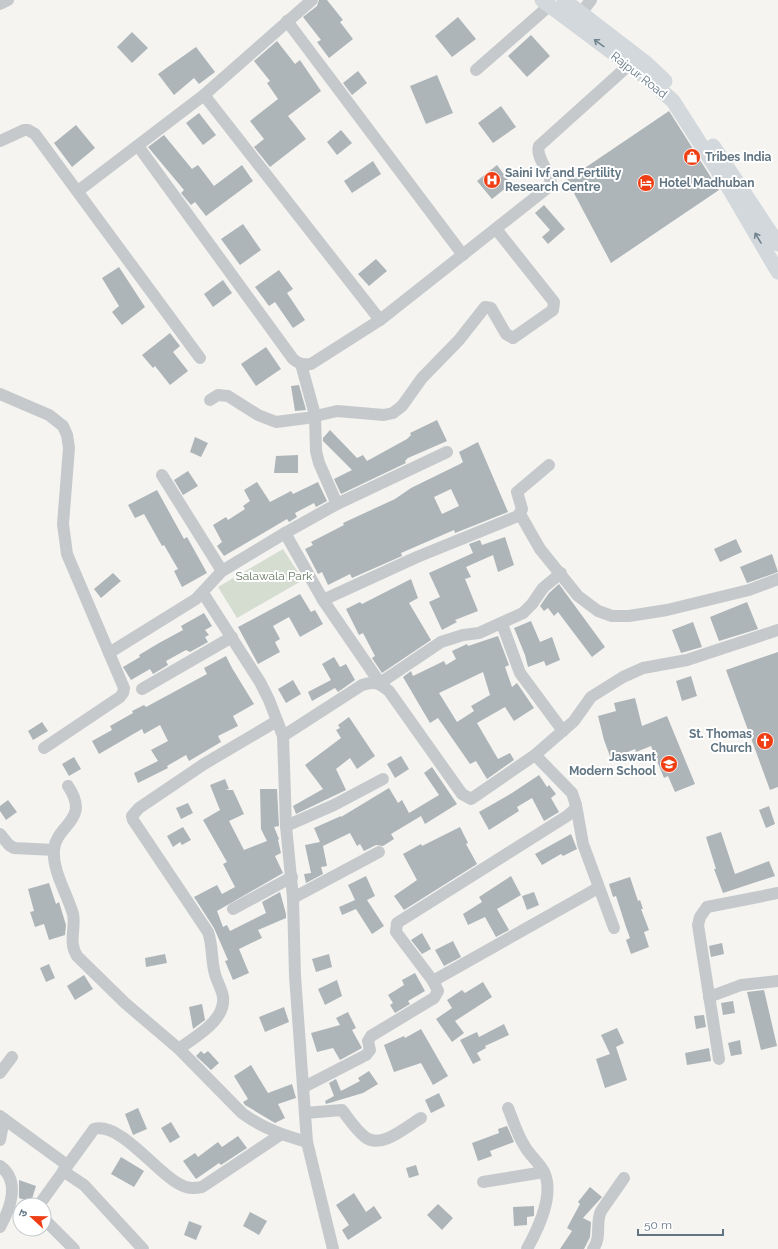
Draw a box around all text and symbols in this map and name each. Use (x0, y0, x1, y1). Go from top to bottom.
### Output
one-way arrow (593, 39, 604, 47)
street label: Rajpur Road (608, 49, 670, 101)
shop icon: Tribes India (682, 147, 702, 167)
place label: Tribes India (705, 150, 772, 164)
place label: Saini Ivf and Fertility Research Centre (505, 166, 622, 194)
hospital icon: Saini Ivf and Fertility Research Centre (482, 170, 502, 190)
hotel icon: Hotel Madhuban (636, 173, 656, 193)
place label: Hotel Madhuban (659, 176, 754, 190)
one-way arrow (754, 232, 762, 244)
park label: Salawala Park (236, 569, 313, 583)
place label: St. Thomas Church (689, 727, 752, 755)
church icon: St. Thomas Church (755, 731, 775, 751)
place label: Jaswant Modern School (569, 750, 656, 778)
school or university icon: Jaswant Modern School (659, 754, 679, 774)
north arrow (12, 1197, 52, 1237)
text: उ (16, 1208, 31, 1219)
scale bar (638, 1211, 723, 1237)
text: 50 m (644, 1218, 672, 1232)

